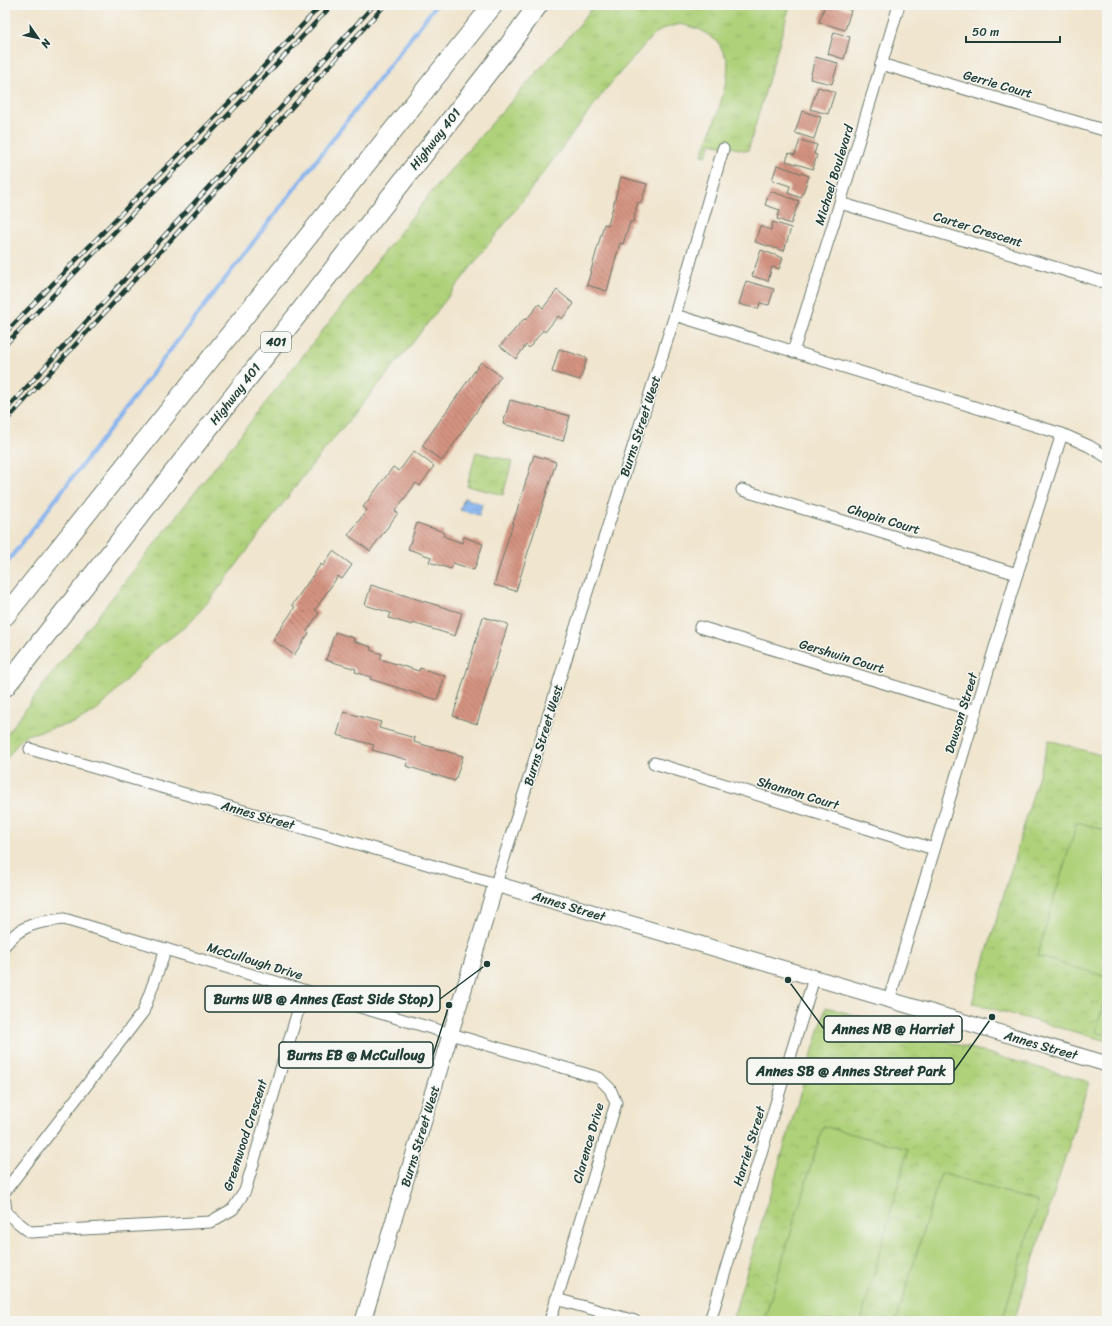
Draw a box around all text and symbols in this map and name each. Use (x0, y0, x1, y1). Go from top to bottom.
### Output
north arrow (18, 18, 58, 58)
scale bar (966, 18, 1060, 44)
text: 50 m (972, 21, 999, 43)
text: N (36, 34, 56, 52)
street label: Gerrie Court (961, 63, 1036, 105)
street label: Highway 401 (403, 103, 467, 175)
street label: Michael Boulevard (808, 121, 861, 228)
street label: Carter Crescent (930, 204, 1026, 254)
road number: 401 (261, 332, 291, 352)
street label: Highway 401 (203, 358, 267, 430)
street label: Burns Street West (613, 372, 667, 480)
street label: Chopin Court (845, 497, 923, 541)
street label: Gershwin Court (796, 632, 888, 680)
street label: Dawson Street (938, 669, 984, 756)
street label: Burns Street West (517, 681, 569, 789)
street label: Shannon Court (754, 770, 843, 817)
street label: Annes Street (218, 793, 298, 837)
street label: Annes Street (529, 884, 609, 928)
street label: McCullough Drive (204, 935, 306, 987)
callout: Burns WB @ Annes (East Side Stop) (205, 986, 440, 1012)
text: Burns WB @ Annes (East Side Stop) (213, 987, 434, 1012)
callout: Annes NB @ Harriet (824, 1016, 962, 1042)
text: Annes NB @ Harriet (831, 1017, 955, 1042)
street label: Annes Street (1001, 1023, 1081, 1067)
callout: Burns EB @ McCulloug (279, 1042, 433, 1068)
text: Burns EB @ McCulloug (287, 1043, 426, 1068)
callout: Annes SB @ Annes Street Park (747, 1058, 954, 1084)
text: Annes SB @ Annes Street Park (755, 1059, 947, 1084)
street label: Greenwood Crescent (216, 1075, 274, 1194)
street label: Burns Street West (394, 1082, 446, 1190)
street label: Clarence Drive (566, 1100, 611, 1186)
street label: Harriet Street (726, 1102, 772, 1189)

